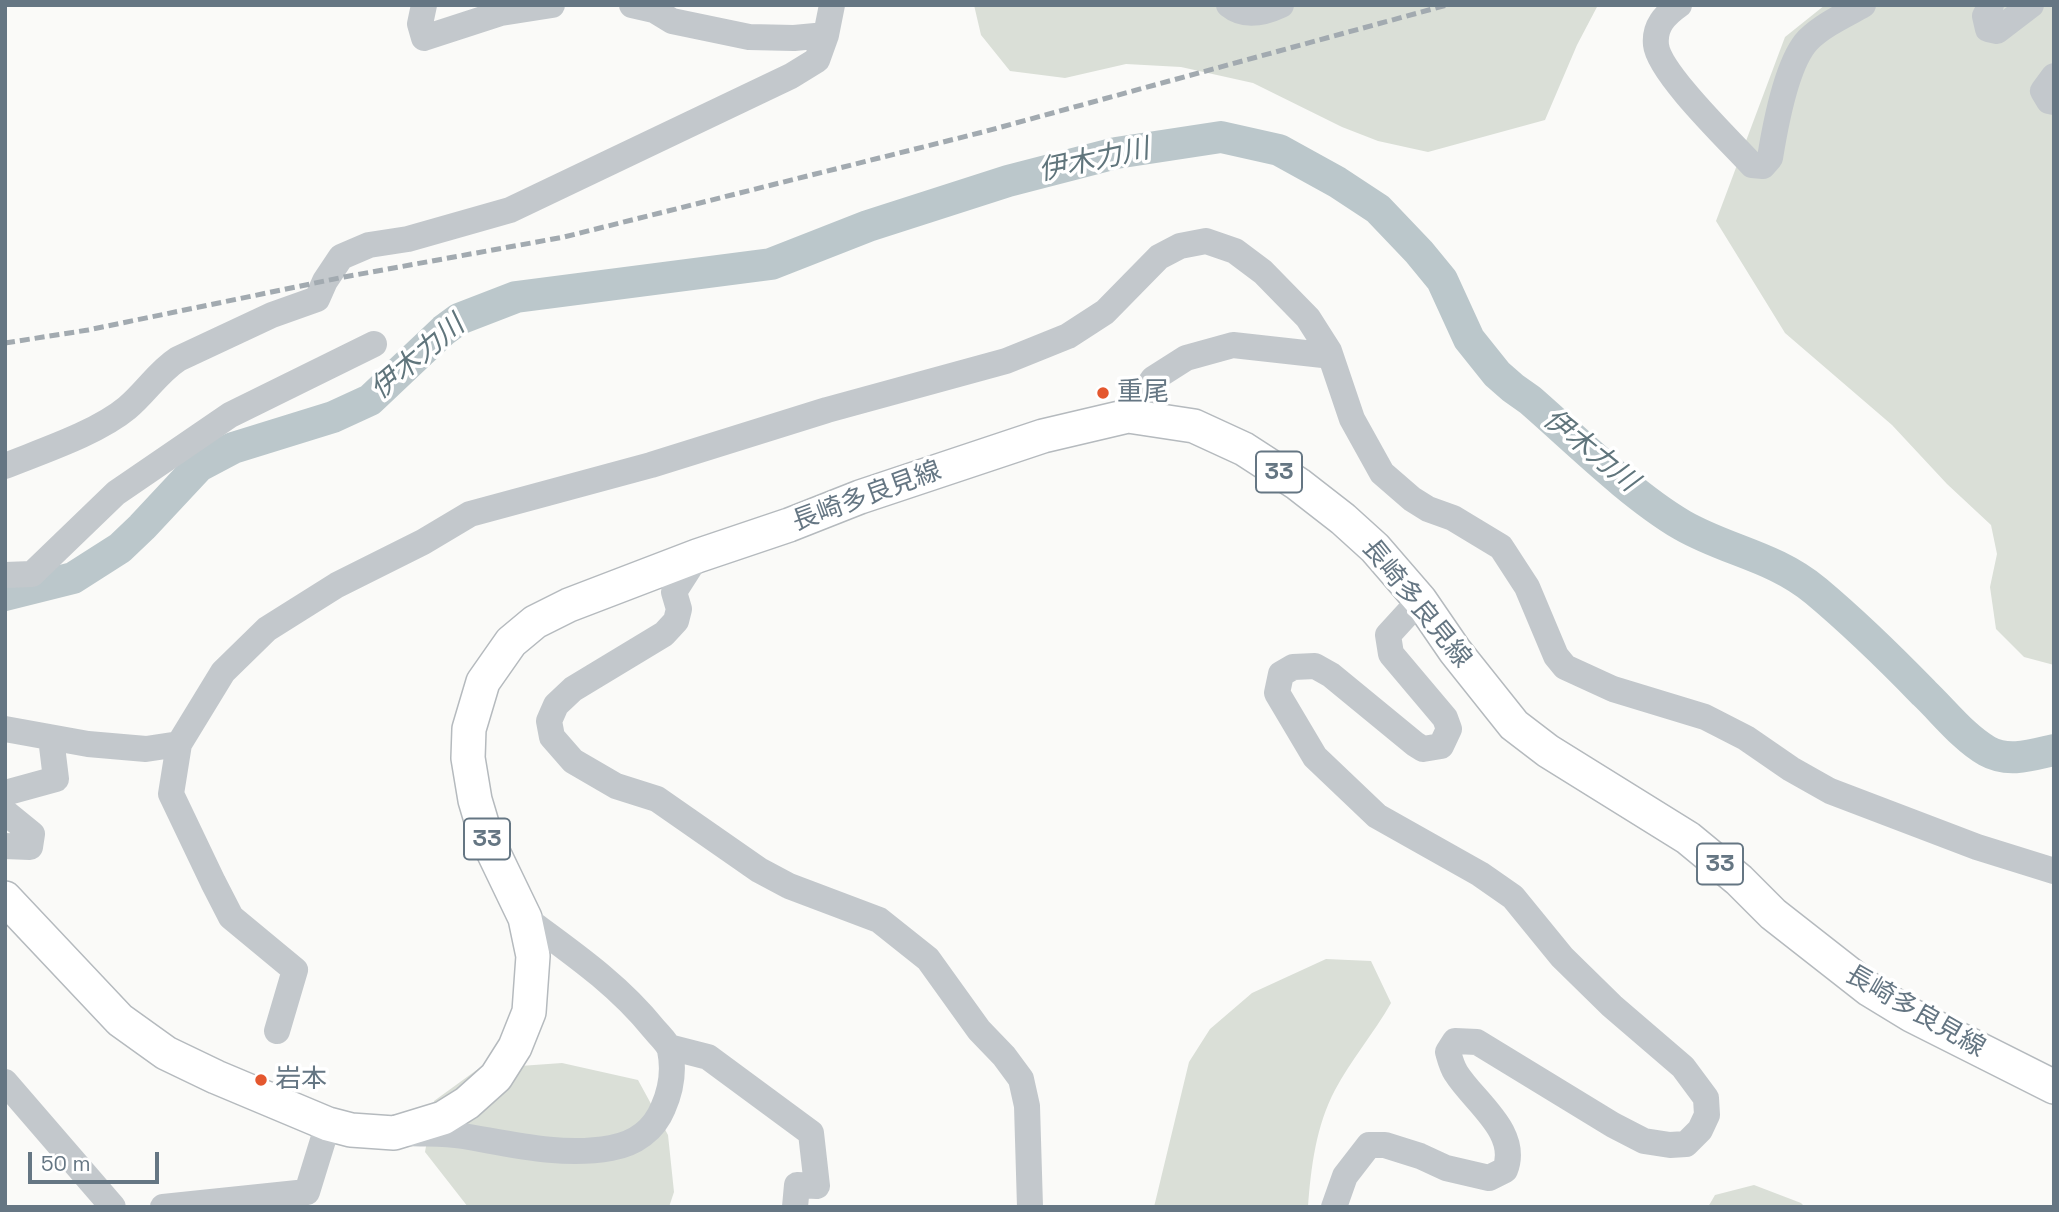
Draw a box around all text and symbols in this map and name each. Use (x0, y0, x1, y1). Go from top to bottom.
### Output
water label: 伊木力川 (1036, 133, 1152, 189)
water label: 伊木力川 (364, 309, 472, 407)
place label: 重尾 (1117, 377, 1169, 409)
marker: 重尾 (1095, 385, 1111, 401)
water label: 伊木力川 (1536, 403, 1644, 499)
road number: 33 (1256, 452, 1302, 492)
street label: 長崎多良見線 (788, 456, 946, 538)
street label: 長崎多良見線 (1355, 534, 1477, 674)
road number: 33 (464, 818, 510, 860)
road number: 33 (1697, 844, 1743, 884)
street label: 長崎多良見線 (1840, 959, 1990, 1065)
place label: 岩本 (275, 1064, 327, 1096)
marker: 岩本 (253, 1072, 269, 1088)
scale bar (32, 1138, 163, 1182)
text: 50 m (41, 1150, 91, 1177)

